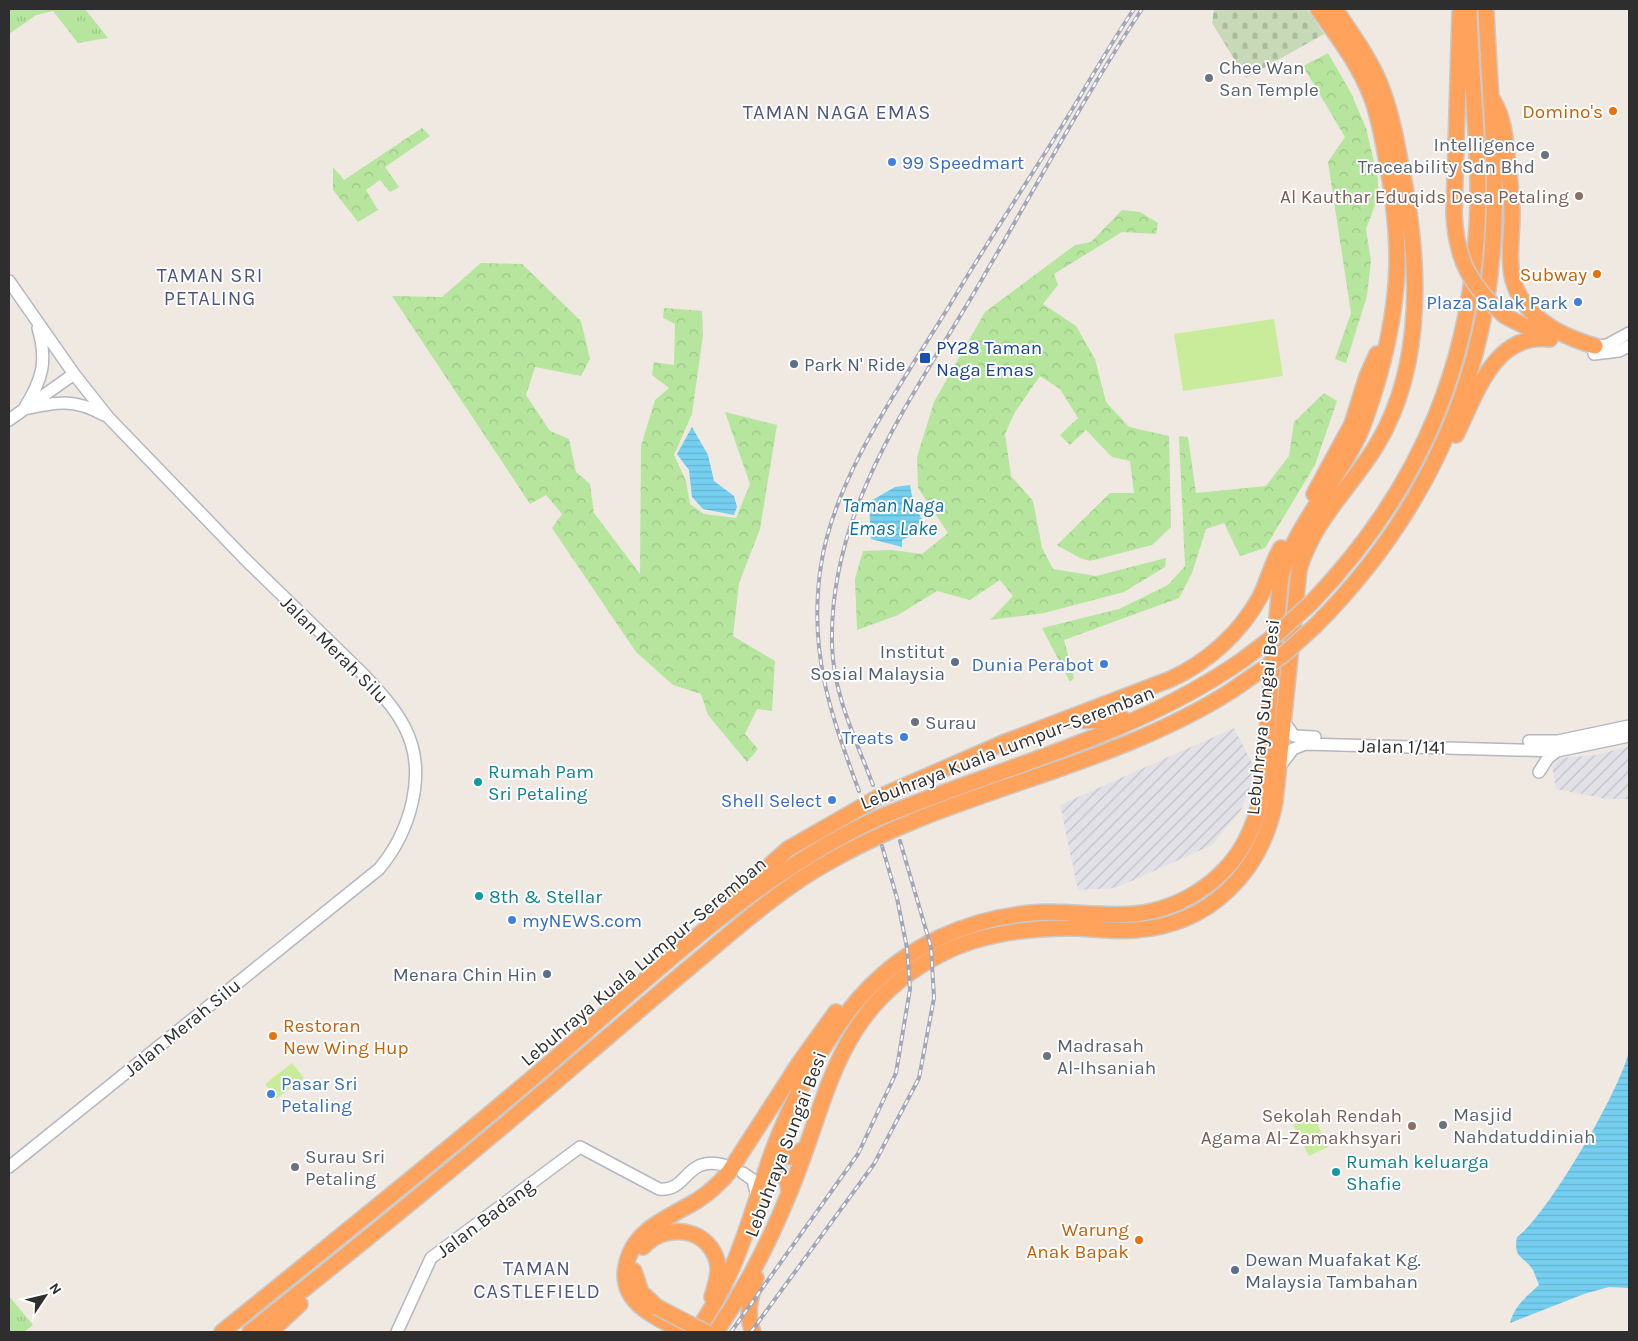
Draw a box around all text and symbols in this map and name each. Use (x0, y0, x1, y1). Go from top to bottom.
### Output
place label: Chee Wan San Temple (1219, 57, 1319, 101)
marker: Chee Wan San Temple (1203, 72, 1215, 84)
district label: TAMAN NAGA EMAS (743, 101, 931, 124)
place label: Domino's (1522, 101, 1603, 123)
marker: Domino's (1607, 105, 1619, 117)
place label: Intelligence Traceability Sdn Bhd (1358, 134, 1535, 178)
marker: Intelligence Traceability Sdn Bhd (1539, 149, 1551, 161)
place label: 99 Speedmart (902, 152, 1024, 174)
marker: 99 Speedmart (886, 156, 898, 168)
place label: Al Kauthar Eduqids Desa Petaling (1280, 186, 1569, 208)
marker: Al Kauthar Eduqids Desa Petaling (1573, 190, 1585, 202)
district label: TAMAN SRI PETALING (157, 264, 263, 310)
place label: Subway (1520, 264, 1587, 286)
marker: Subway (1591, 268, 1603, 280)
place label: Plaza Salak Park (1426, 292, 1568, 314)
marker: Plaza Salak Park (1572, 296, 1584, 308)
place label: PY28 Taman Naga Emas (936, 337, 1042, 381)
marker: PY28 Taman Naga Emas (918, 351, 932, 365)
place label: Park N' Ride (804, 354, 905, 376)
marker: Park N' Ride (788, 358, 800, 370)
water label: Taman Naga Emas Lake (842, 494, 944, 540)
street label: Jalan Merah Silu (276, 591, 393, 708)
street label: Lebuhraya Sungai Besi (1242, 618, 1284, 816)
place label: Institut Sosial Malaysia (810, 641, 945, 685)
place label: Dunia Perabot (971, 654, 1094, 676)
marker: Institut Sosial Malaysia (949, 656, 961, 668)
marker: Dunia Perabot (1098, 658, 1110, 670)
street label: Lebuhraya Kuala Lumpur–Seremban (857, 682, 1158, 814)
place label: Surau (925, 712, 977, 734)
marker: Surau (909, 716, 921, 728)
place label: Treats (842, 727, 894, 749)
marker: Treats (898, 731, 910, 743)
street label: Jalan 1/141 (1358, 735, 1446, 759)
place label: Rumah Pam Sri Petaling (488, 761, 594, 805)
marker: Rumah Pam Sri Petaling (472, 776, 484, 788)
place label: Shell Select (721, 790, 822, 812)
marker: Shell Select (826, 794, 838, 806)
street label: Lebuhraya Kuala Lumpur–Seremban (517, 853, 771, 1071)
place label: 8th & Stellar (489, 886, 602, 908)
marker: 8th & Stellar (473, 890, 485, 902)
place label: myNEWS.com (522, 910, 642, 932)
marker: myNEWS.com (506, 914, 518, 926)
place label: Menara Chin Hin (393, 964, 537, 986)
marker: Menara Chin Hin (541, 968, 553, 980)
street label: Jalan Merah Silu (120, 974, 245, 1081)
place label: Restoran New Wing Hup (283, 1015, 409, 1059)
marker: Restoran New Wing Hup (267, 1030, 279, 1042)
place label: Madrasah Al-Ihsaniah (1057, 1035, 1156, 1079)
street label: Lebuhraya Sungai Besi (740, 1048, 832, 1240)
marker: Madrasah Al-Ihsaniah (1041, 1050, 1053, 1062)
place label: Pasar Sri Petaling (281, 1073, 358, 1117)
marker: Pasar Sri Petaling (265, 1088, 277, 1100)
place label: Masjid Nahdatuddiniah (1453, 1104, 1596, 1148)
place label: Sekolah Rendah Agama Al-Zamakhsyari (1201, 1105, 1402, 1149)
marker: Masjid Nahdatuddiniah (1437, 1119, 1449, 1131)
marker: Sekolah Rendah Agama Al-Zamakhsyari (1406, 1120, 1418, 1132)
place label: Surau Sri Petaling (305, 1146, 385, 1190)
place label: Rumah keluarga Shafie (1346, 1151, 1489, 1195)
marker: Surau Sri Petaling (289, 1161, 301, 1173)
marker: Rumah keluarga Shafie (1330, 1166, 1342, 1178)
street label: Jalan Badang (433, 1175, 539, 1263)
place label: Warung Anak Bapak (1026, 1219, 1129, 1263)
marker: Warung Anak Bapak (1133, 1234, 1145, 1246)
place label: Dewan Muafakat Kg. Malaysia Tambahan (1245, 1249, 1421, 1293)
district label: TAMAN CASTLEFIELD (473, 1257, 601, 1303)
marker: Dewan Muafakat Kg. Malaysia Tambahan (1229, 1264, 1241, 1276)
north arrow (20, 1271, 70, 1321)
text: N (45, 1280, 65, 1298)

